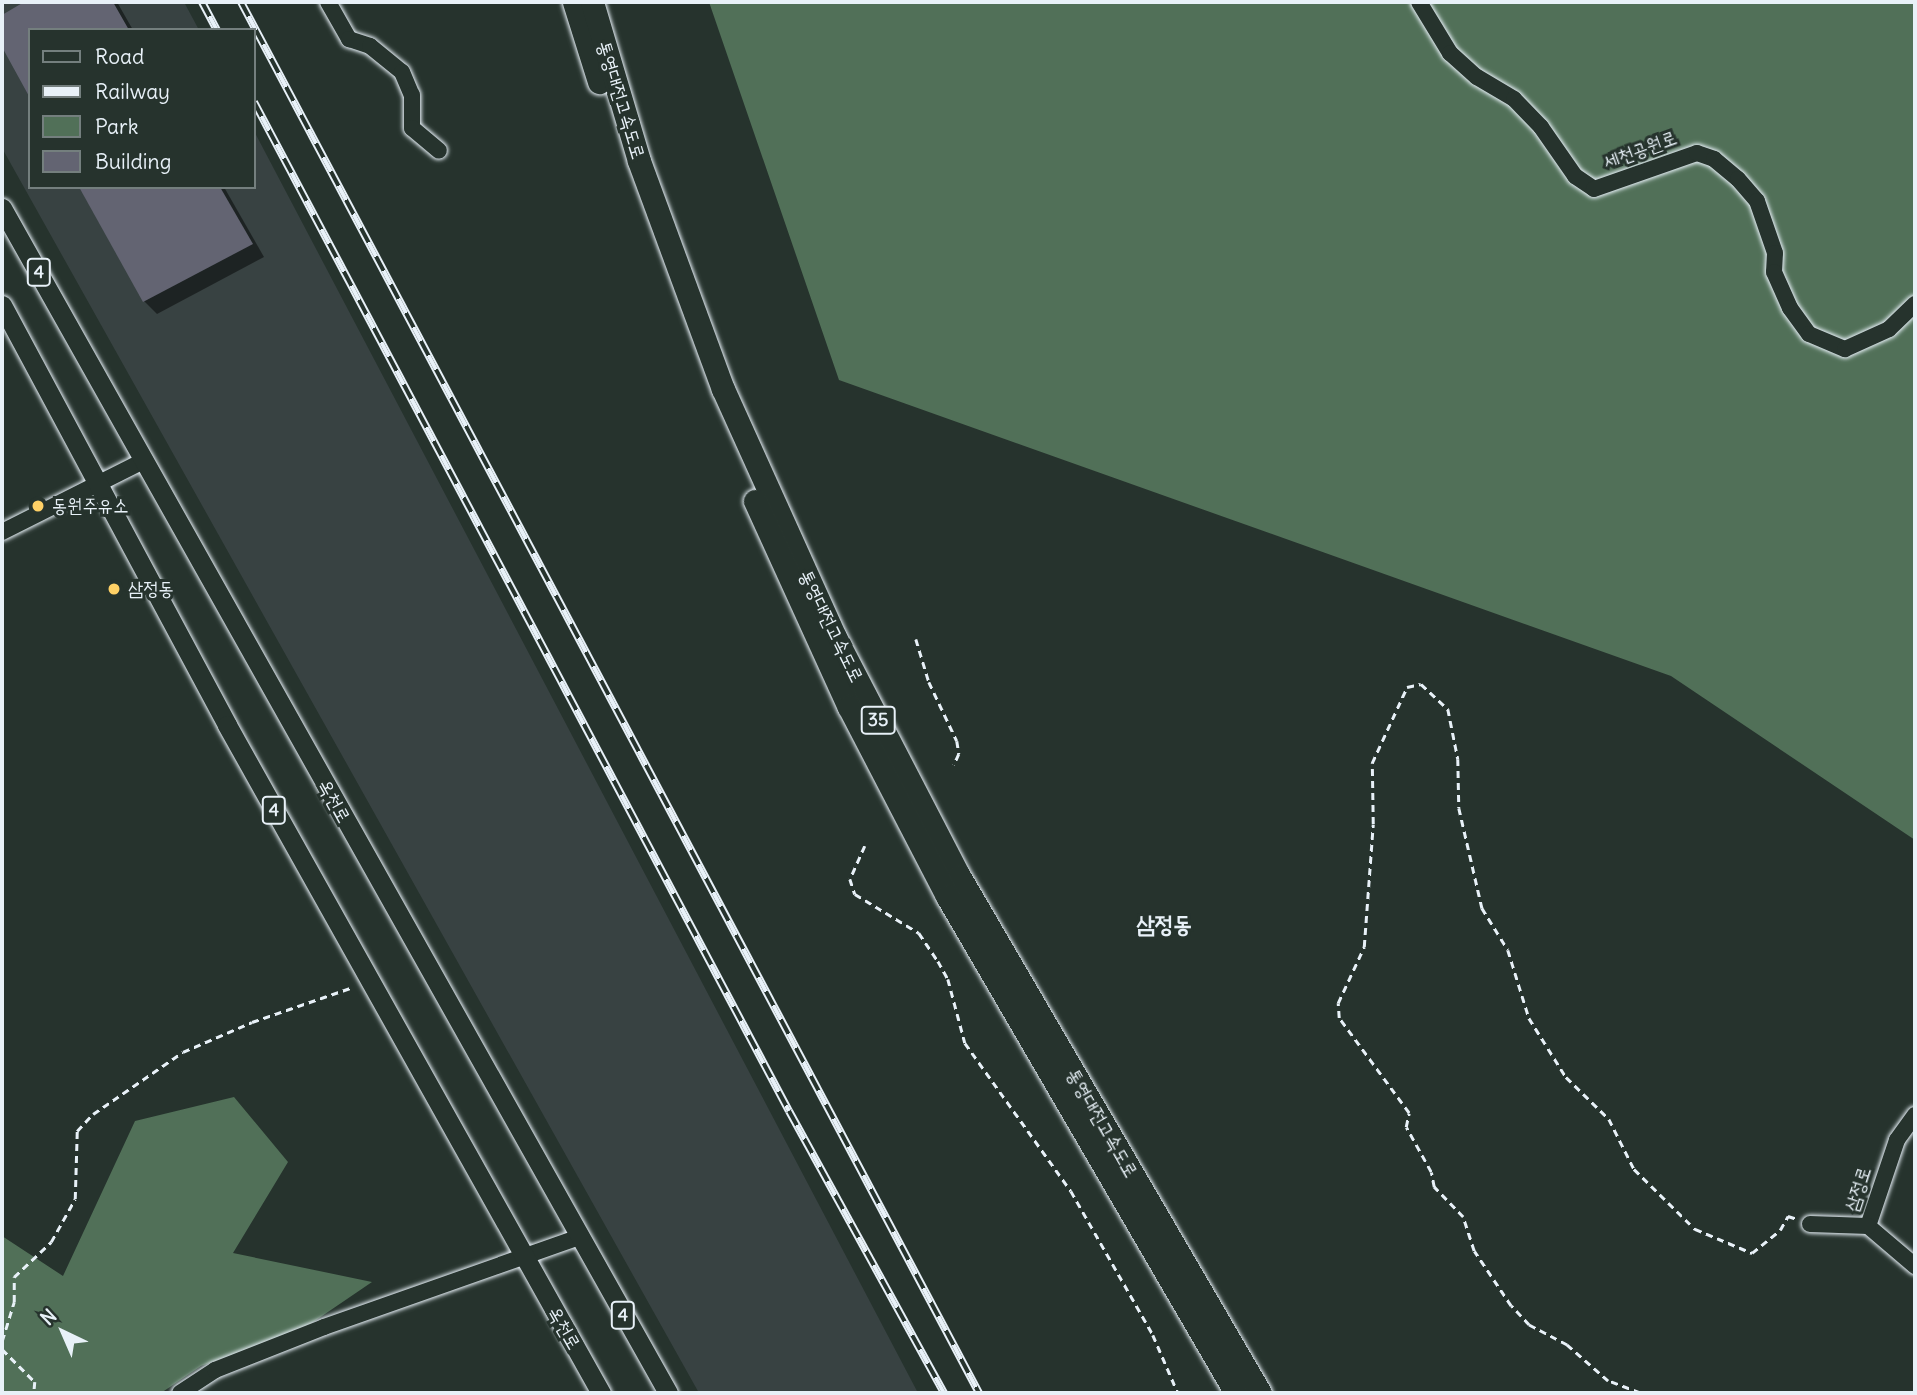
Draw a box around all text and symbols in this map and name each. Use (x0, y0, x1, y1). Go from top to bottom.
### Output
legend (28, 28, 256, 189)
street label: 통영대전고속도로 (592, 38, 650, 162)
text: Road (95, 43, 144, 70)
text: Railway (95, 78, 170, 105)
text: Park (95, 113, 138, 140)
street label: 세천공원로 (1600, 126, 1680, 174)
text: Building (95, 148, 171, 175)
road number: 4 (27, 258, 51, 286)
place label: 동원주유소 (52, 495, 128, 517)
marker: 동원주유소 (30, 498, 46, 514)
street label: 통영대전고속도로 (794, 566, 868, 686)
place label: 삼정동 (128, 578, 174, 600)
marker: 삼정동 (106, 581, 122, 597)
road number: 35 (860, 706, 896, 734)
street label: 옥천로 (313, 775, 355, 827)
road number: 4 (262, 796, 286, 824)
district label: 삼정동 (1136, 910, 1192, 938)
street label: 통영대전고속도로 (1062, 1064, 1142, 1182)
street label: 삼정로 (1840, 1164, 1876, 1214)
north arrow (28, 1297, 98, 1367)
road number: 4 (611, 1300, 635, 1330)
street label: 옥천로 (543, 1302, 585, 1354)
text: N (35, 1304, 61, 1330)

